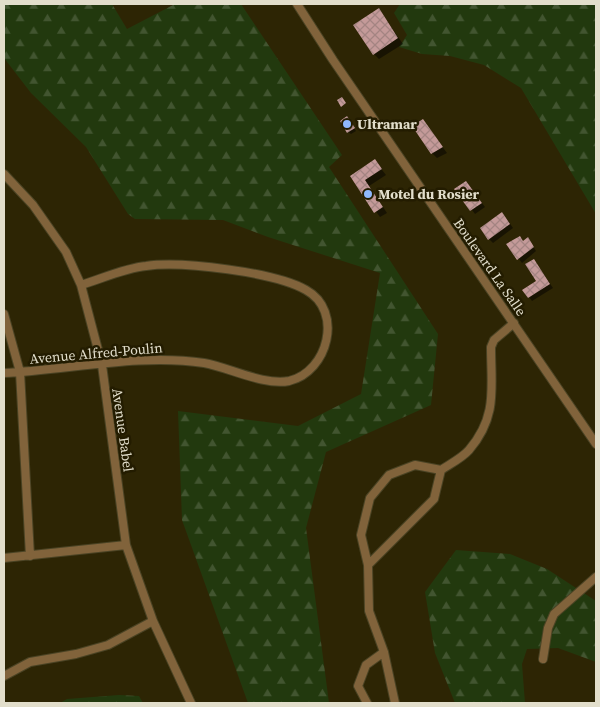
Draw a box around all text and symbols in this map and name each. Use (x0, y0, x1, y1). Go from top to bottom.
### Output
place label: Ultramar (357, 114, 417, 134)
marker: Ultramar (341, 118, 353, 130)
place label: Motel du Rosier (378, 184, 480, 204)
marker: Motel du Rosier (362, 188, 374, 200)
street label: Boulevard La Salle (449, 214, 531, 320)
street label: Avenue Alfred-Poulin (29, 337, 164, 369)
street label: Avenue Babel (107, 387, 139, 473)

